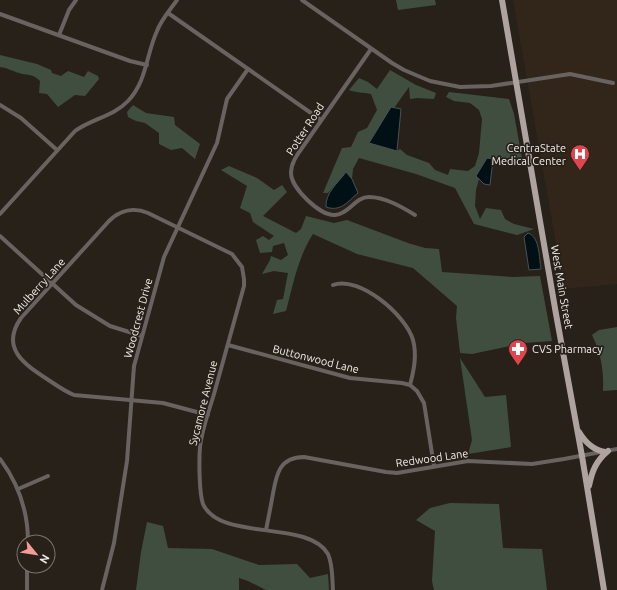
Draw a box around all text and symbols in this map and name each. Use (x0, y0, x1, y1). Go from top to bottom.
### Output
street label: Potter Road (284, 101, 326, 157)
place label: CentraState Medical Center (491, 142, 567, 167)
hospital icon: CentraState Medical Center (569, 143, 591, 171)
street label: West Main Street (549, 244, 575, 331)
street label: Mulberry Lane (11, 256, 67, 316)
street label: Woodcrest Drive (122, 277, 154, 359)
pharmacy icon: CVS Pharmacy (507, 338, 529, 366)
street label: Buttonwood Lane (272, 342, 360, 376)
place label: CVS Pharmacy (532, 343, 603, 355)
street label: Sycamore Avenue (187, 359, 219, 447)
street label: Redwood Lane (395, 447, 469, 469)
north arrow (16, 534, 56, 574)
text: N (37, 552, 52, 566)

